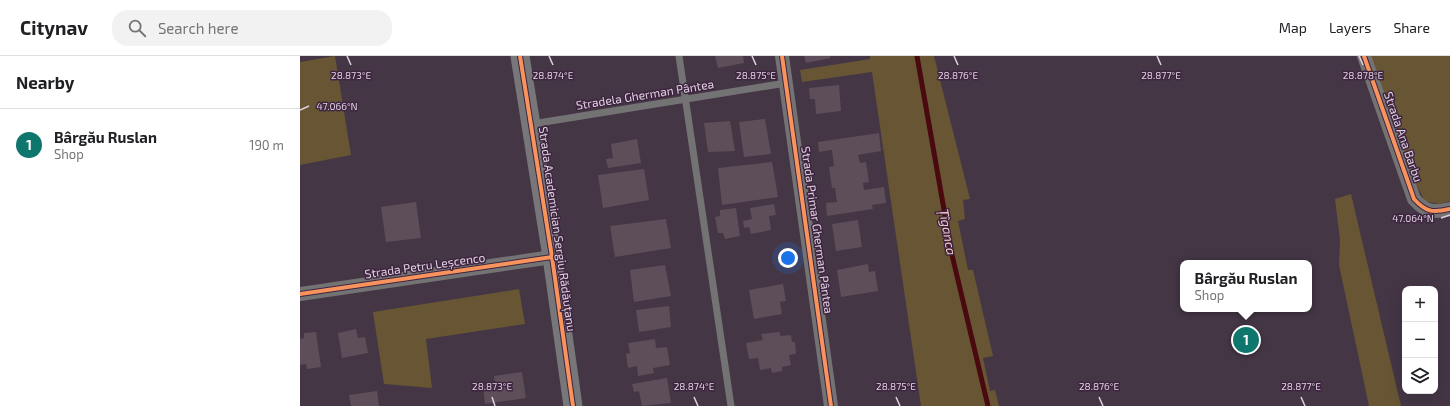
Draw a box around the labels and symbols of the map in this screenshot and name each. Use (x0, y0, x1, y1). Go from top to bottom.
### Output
text: 28.873°E (331, 69, 371, 81)
text: 28.874°E (533, 69, 574, 81)
text: 28.875°E (736, 69, 776, 81)
text: 28.876°E (938, 69, 978, 81)
text: 28.877°E (1141, 69, 1181, 81)
text: 28.878°E (1343, 69, 1384, 81)
street label: Stradela Gherman Pântea (575, 76, 715, 112)
street label: Strada Ana Barbu (1382, 90, 1426, 184)
text: 47.066°N (316, 100, 358, 112)
street label: Strada Academician Sergiu Rădăuțanu (535, 126, 579, 332)
street label: Strada Primar Gherman Pântea (799, 145, 837, 314)
water label: Țîganca (934, 208, 960, 257)
text: 47.064°N (1392, 212, 1434, 224)
your location (778, 248, 798, 268)
street label: Strada Petru Leșcenco (364, 250, 486, 282)
pin: 1 (1233, 325, 1259, 355)
text: 28.873°E (472, 380, 512, 392)
text: 28.874°E (674, 380, 715, 392)
text: 28.875°E (876, 380, 916, 392)
text: 28.876°E (1079, 380, 1119, 392)
text: 28.877°E (1281, 380, 1321, 392)

